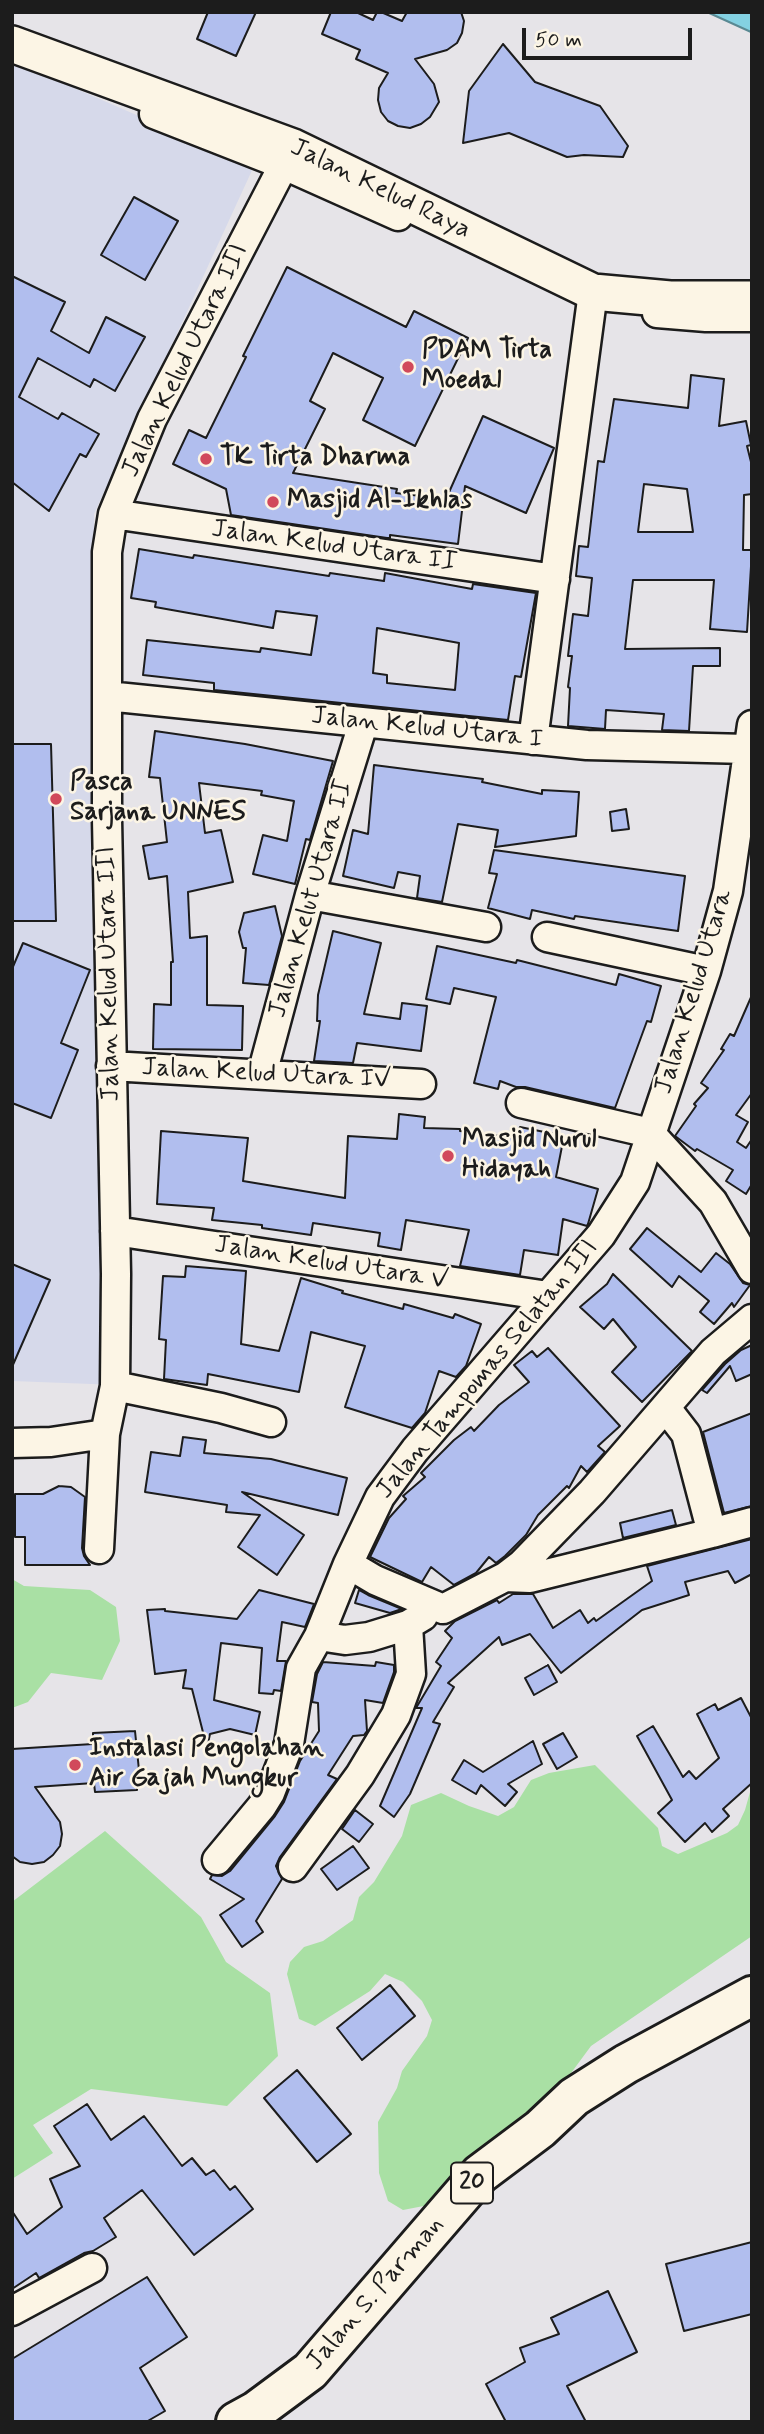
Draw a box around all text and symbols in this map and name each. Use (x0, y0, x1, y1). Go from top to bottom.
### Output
scale bar (526, 14, 696, 58)
text: 50 m (535, 26, 582, 54)
street label: Jalan Kelud Raya (285, 133, 475, 247)
street label: Jalan Kelud Utara III (116, 239, 256, 483)
place label: PDAM Tirta Moedal (422, 336, 552, 398)
marker: PDAM Tirta Moedal (400, 359, 416, 375)
place label: TK Tirta Dharma (220, 443, 410, 475)
marker: TK Tirta Dharma (198, 451, 214, 467)
place label: Masjid Al-Ikhlas (287, 486, 472, 518)
marker: Masjid Al-Ikhlas (265, 494, 281, 510)
street label: Jalan Kelud Utara II (209, 514, 459, 580)
street label: Jalan Kelud Utara I (310, 701, 544, 757)
place label: Pasca Sarjana UNNES (70, 768, 246, 830)
street label: Jalan Kelut Utara II (263, 776, 361, 1022)
marker: Pasca Sarjana UNNES (48, 791, 64, 807)
street label: Jalan Kelud Utara III (92, 846, 128, 1102)
street label: Jalan Kelud Utara (649, 886, 741, 1098)
street label: Jalan Kelud Utara IV (141, 1053, 391, 1097)
place label: Masjid Nurul Hidayah (462, 1125, 596, 1186)
marker: Masjid Nurul Hidayah (440, 1148, 456, 1164)
street label: Jalan Kelud Utara V (212, 1230, 450, 1298)
street label: Jalan Tampomas Selatan III (370, 1234, 606, 1506)
place label: Instalasi Pengolahan Air Gajah Mungkur (89, 1734, 324, 1796)
marker: Instalasi Pengolahan Air Gajah Mungkur (67, 1757, 83, 1773)
road number: 20 (451, 2162, 493, 2204)
street label: Jalan S. Parman (300, 2210, 452, 2378)

